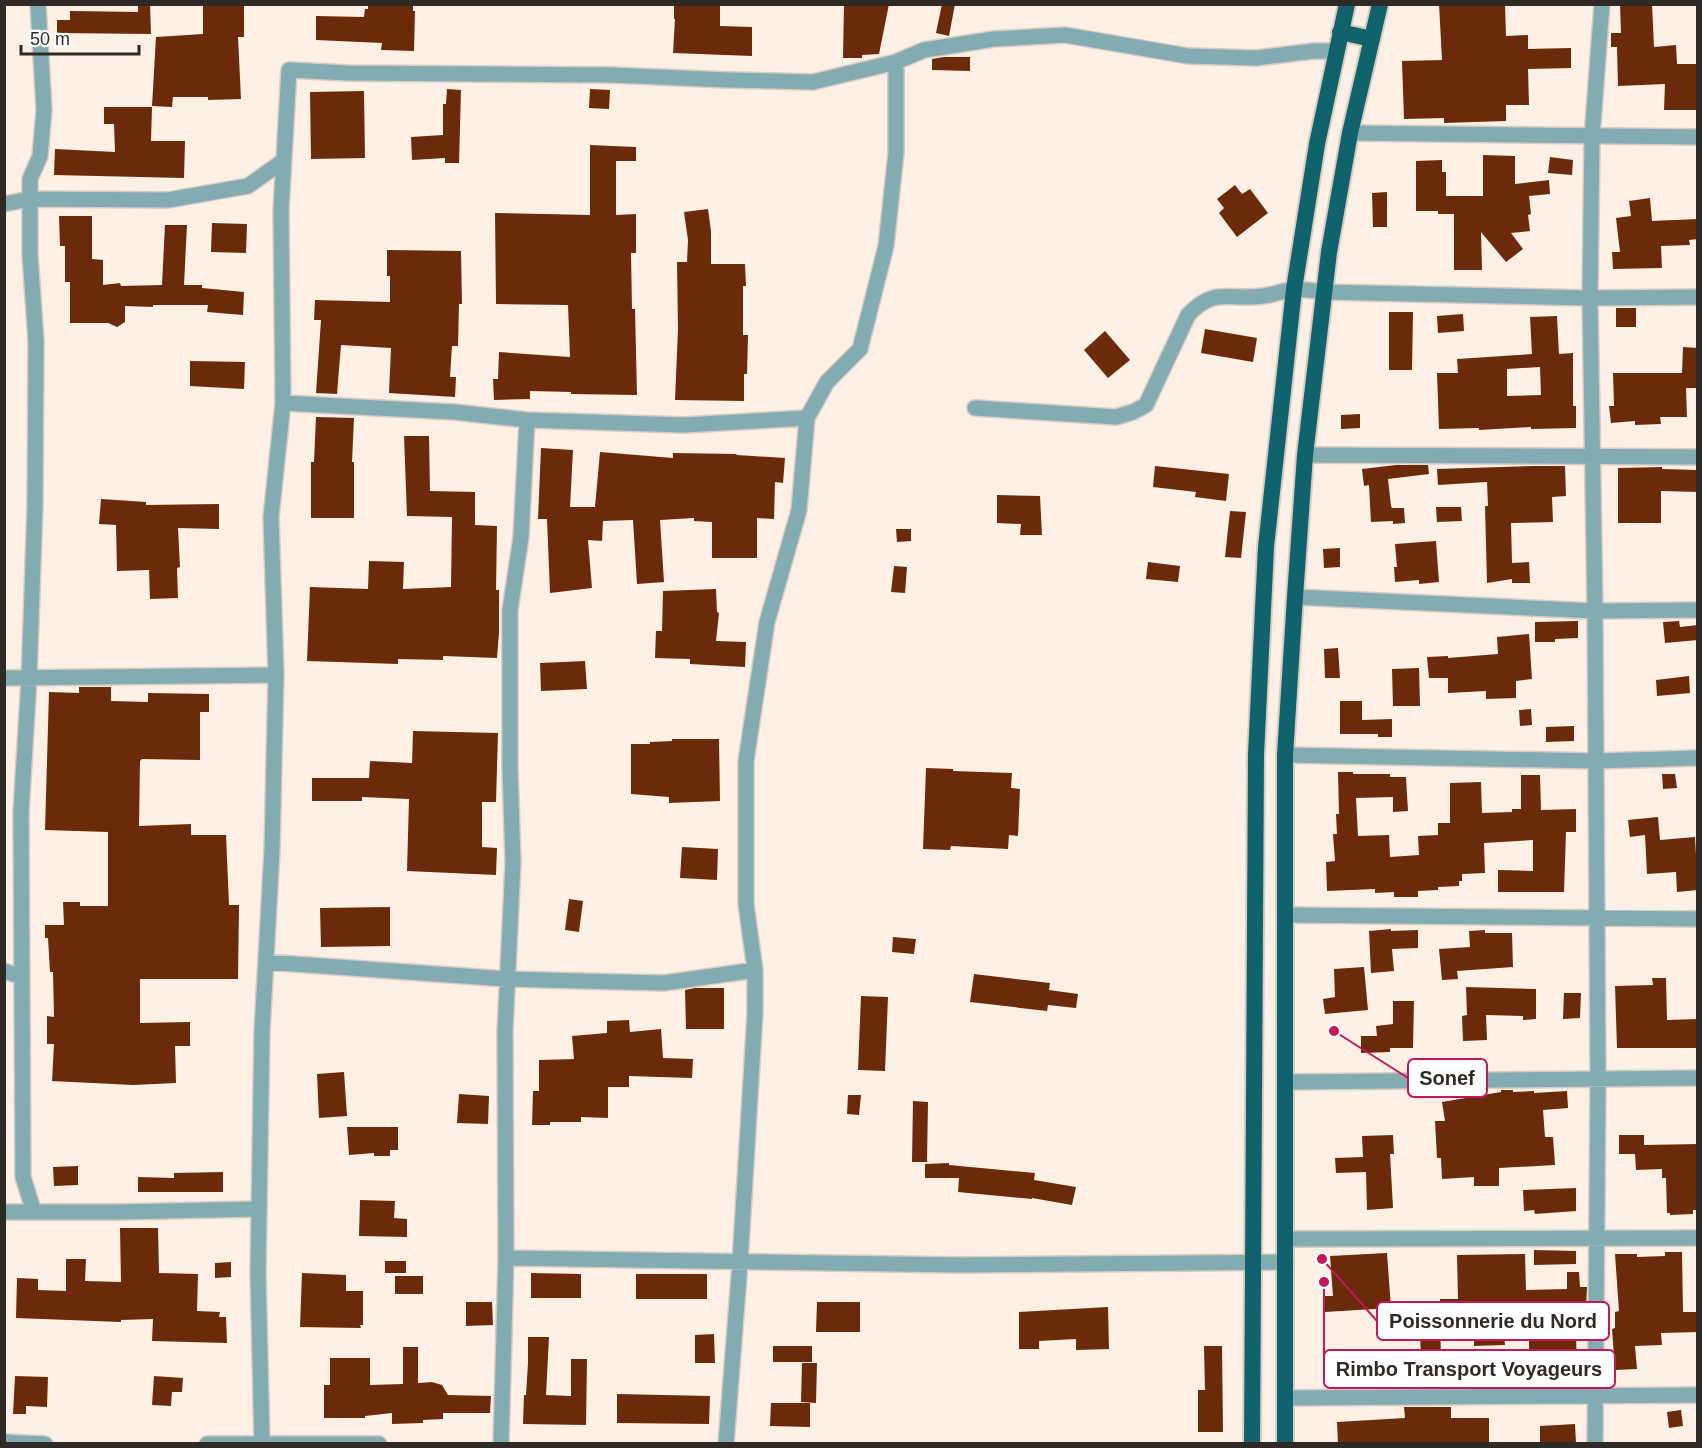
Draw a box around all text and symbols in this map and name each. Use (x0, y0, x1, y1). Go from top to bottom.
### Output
scale bar (21, 18, 140, 56)
text: 50 m (30, 29, 70, 49)
callout: Sonef (1408, 1059, 1487, 1097)
text: Sonef (1419, 1067, 1475, 1089)
callout: Poissonnerie du Nord (1377, 1302, 1609, 1340)
text: Poissonnerie du Nord (1389, 1310, 1597, 1332)
callout: Rimbo Transport Voyageurs (1324, 1350, 1615, 1388)
text: Rimbo Transport Voyageurs (1336, 1358, 1602, 1380)

